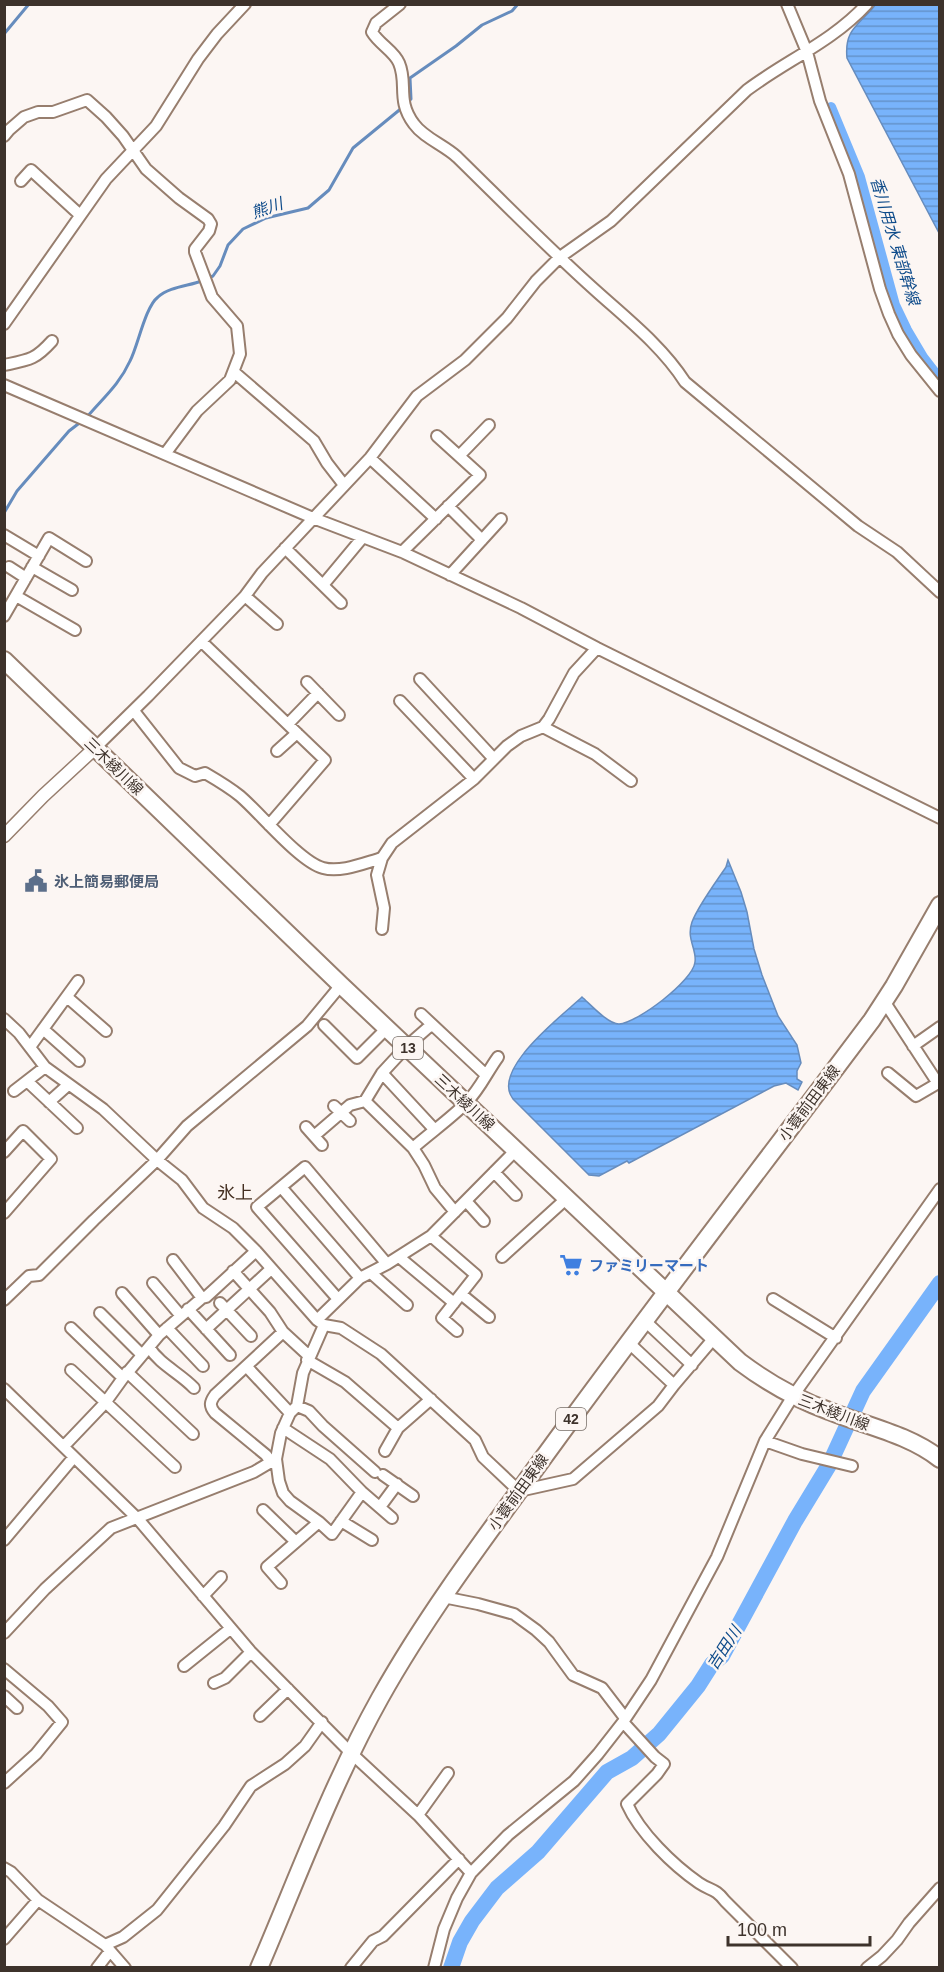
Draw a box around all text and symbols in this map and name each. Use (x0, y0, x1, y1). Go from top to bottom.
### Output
water label: 香川用水 東部幹線 (868, 175, 923, 309)
water label: 熊川 (249, 194, 287, 221)
street label: 三木綾川線 (81, 734, 147, 798)
public building icon: 氷上簡易郵便局 (23, 868, 49, 894)
place label: 氷上簡易郵便局 (54, 873, 159, 890)
road number: 13 (393, 1037, 423, 1059)
street label: 小蓑前田東線 (775, 1062, 843, 1144)
street label: 三木綾川線 (432, 1070, 498, 1134)
district label: 氷上 (217, 1183, 253, 1203)
supermarket icon: ファミリーマート (558, 1252, 584, 1278)
place label: ファミリーマート (589, 1257, 709, 1274)
street label: 三木綾川線 (796, 1391, 872, 1433)
road number: 42 (556, 1408, 586, 1430)
street label: 小蓑前田東線 (485, 1451, 551, 1533)
water label: 吉田川 (704, 1622, 745, 1673)
scale bar (728, 1909, 870, 1947)
text: 100 m (737, 1920, 787, 1940)

